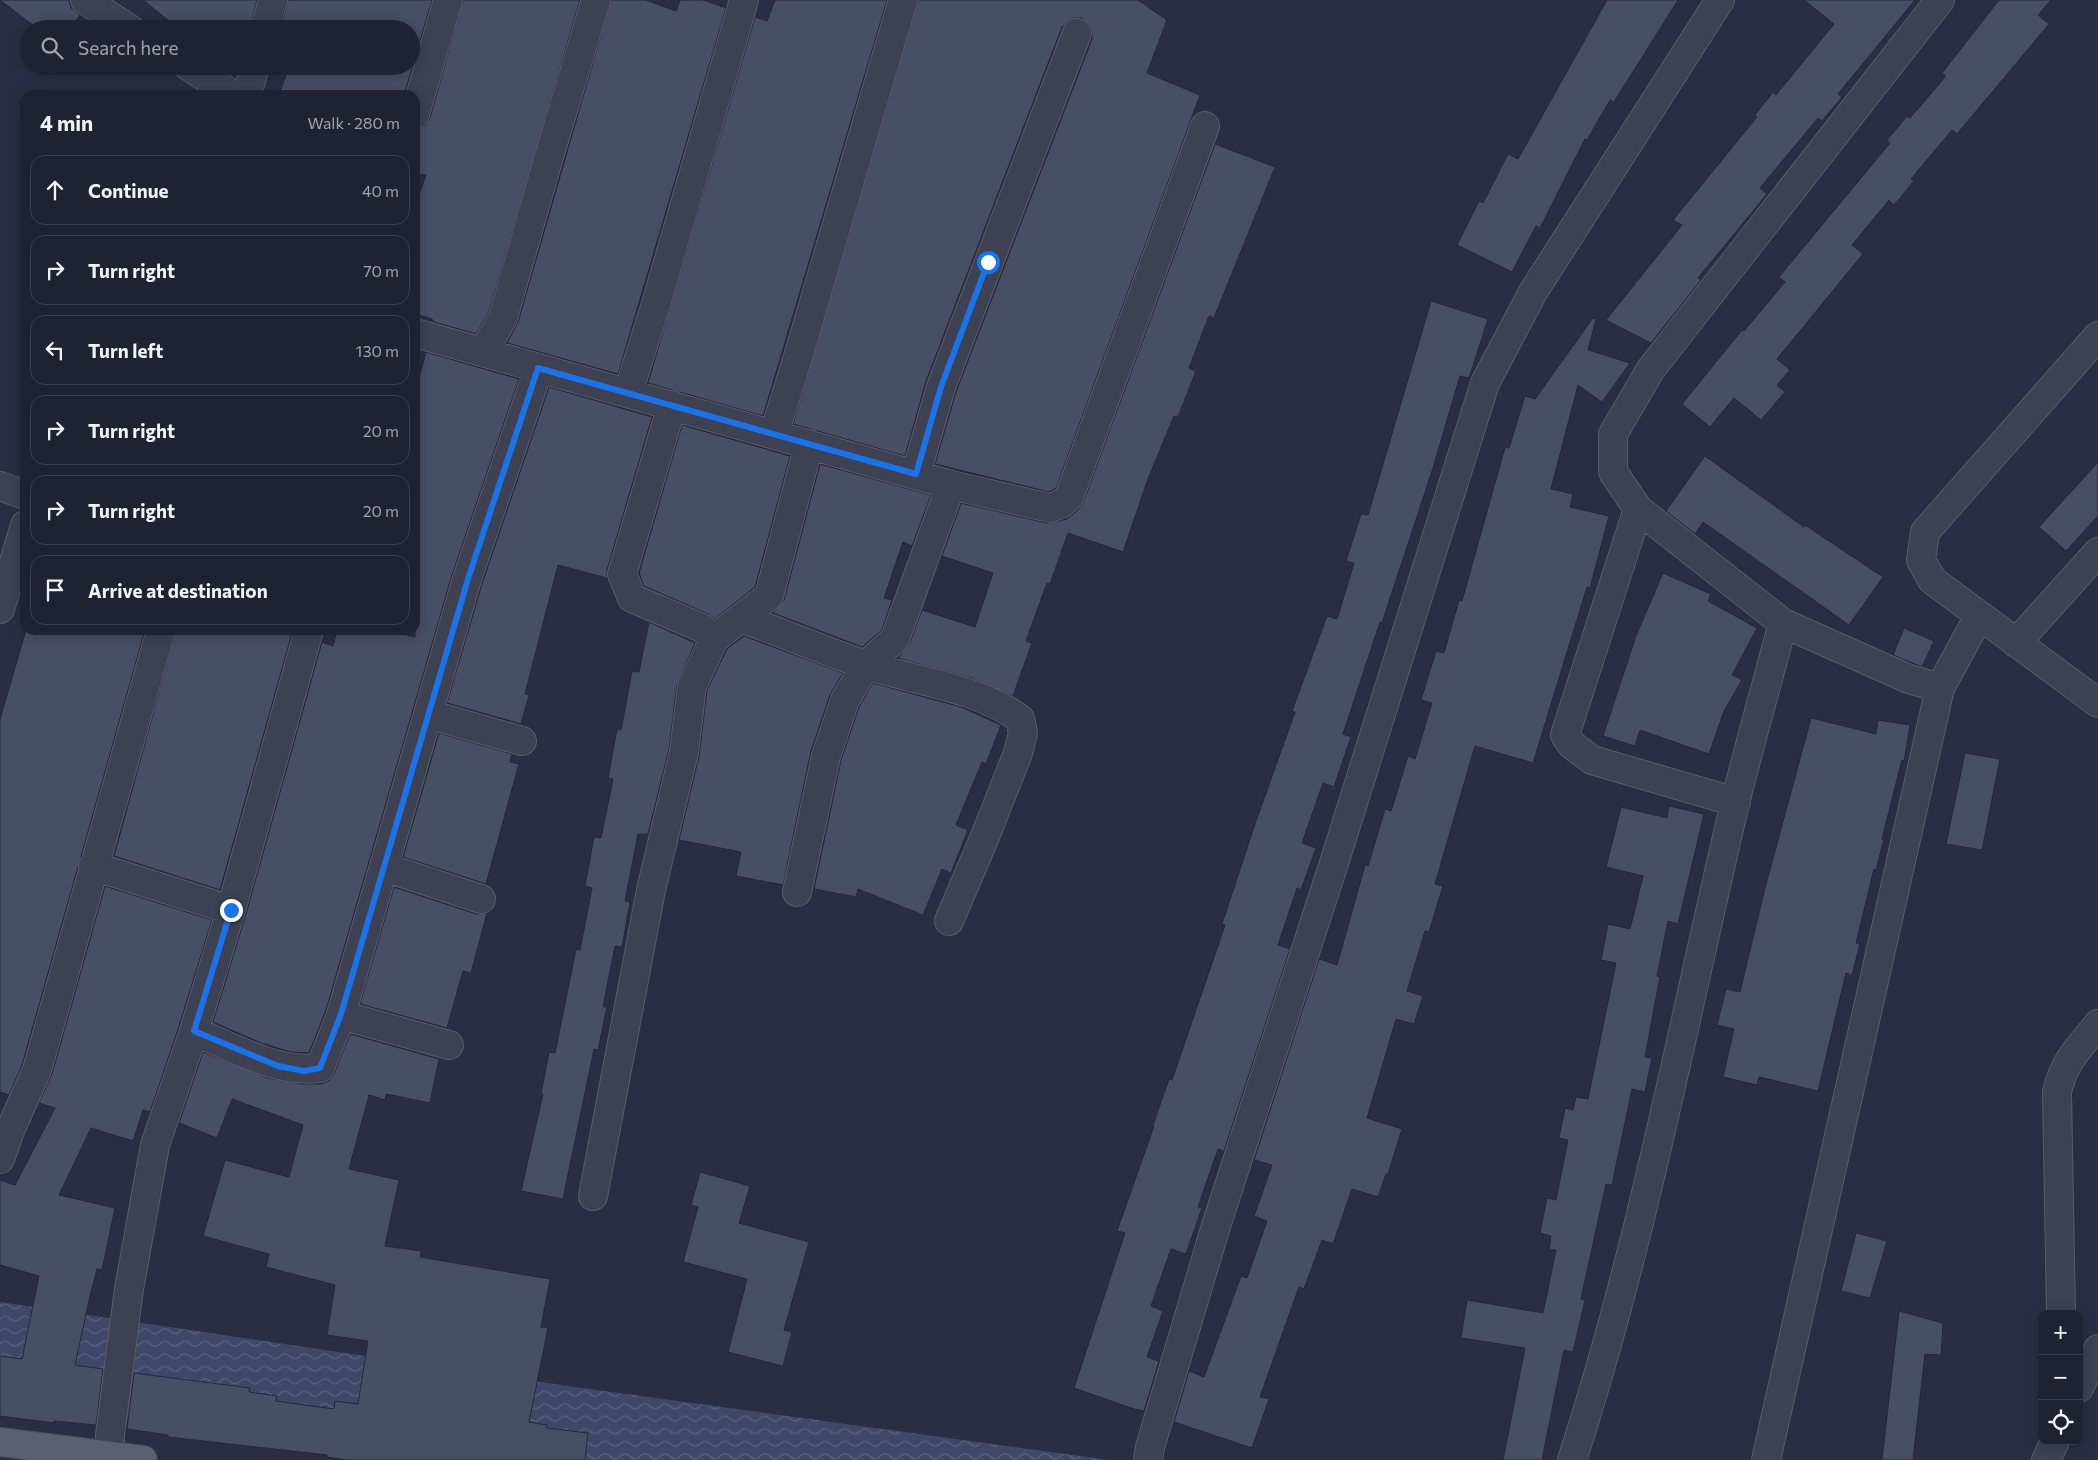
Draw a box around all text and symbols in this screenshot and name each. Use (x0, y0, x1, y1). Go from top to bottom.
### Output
search box (20, 20, 420, 75)
icon: search (38, 34, 66, 62)
text: Search here (78, 36, 178, 59)
text: 4 min (40, 110, 93, 135)
text: Walk · 280 m (308, 113, 400, 132)
icon: ahead (41, 176, 69, 204)
text: Continue (88, 179, 168, 202)
text: 40 m (362, 181, 399, 200)
route start (977, 251, 1000, 274)
icon: right (41, 256, 69, 284)
text: Turn right (88, 259, 175, 282)
text: 70 m (363, 261, 399, 280)
icon: left (41, 336, 69, 364)
text: Turn left (88, 339, 163, 362)
text: 130 m (356, 341, 399, 360)
icon: right (41, 416, 69, 444)
text: Turn right (88, 419, 175, 442)
text: 20 m (363, 421, 399, 440)
icon: right (41, 496, 69, 524)
text: Turn right (88, 499, 175, 522)
text: 20 m (363, 501, 399, 520)
icon: arrive (41, 576, 69, 604)
text: Arrive at destination (88, 579, 268, 602)
route end (220, 899, 243, 922)
map controls (2038, 1310, 2083, 1445)
button: + (2038, 1310, 2083, 1355)
button: − (2038, 1355, 2083, 1400)
button: locate (2038, 1400, 2083, 1445)

